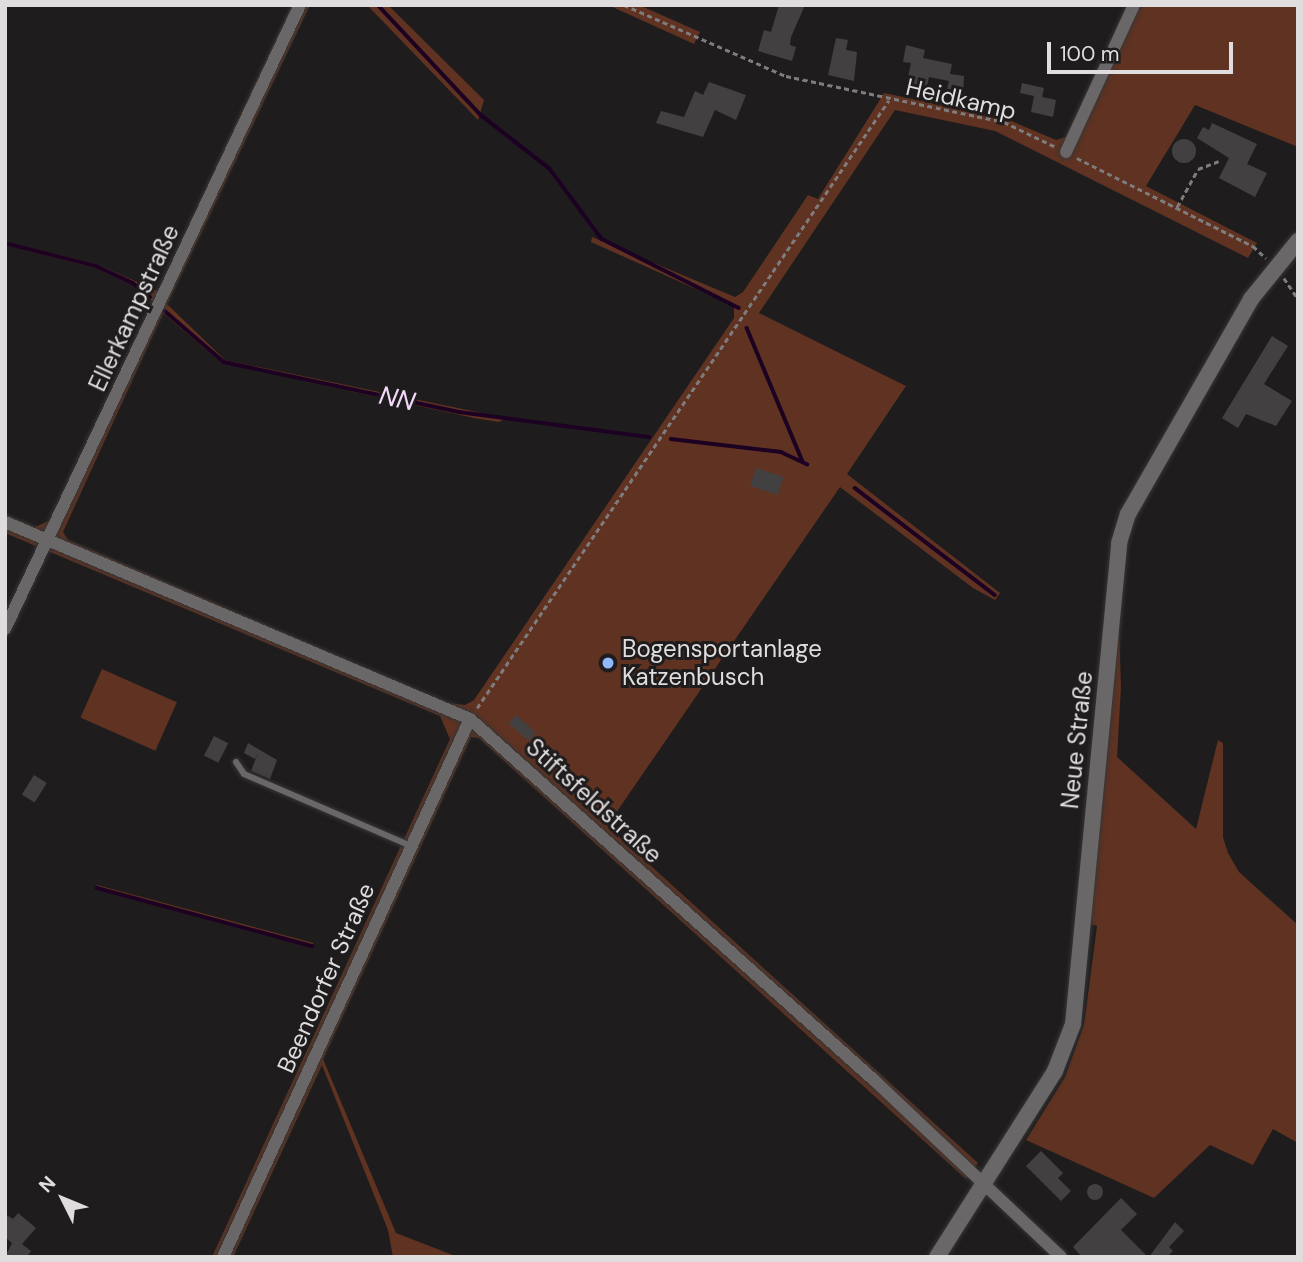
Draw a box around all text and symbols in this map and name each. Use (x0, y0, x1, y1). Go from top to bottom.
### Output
scale bar (1051, 28, 1236, 72)
text: 100 m (1060, 40, 1120, 68)
street label: Heidkamp (903, 72, 1019, 126)
street label: Ellerkampstraße (83, 220, 185, 396)
water label: NN (376, 380, 418, 418)
place label: Bogensportanlage Katzenbusch (622, 635, 822, 691)
marker: Bogensportanlage Katzenbusch (600, 655, 616, 671)
street label: Neue Straße (1055, 670, 1099, 810)
street label: Stiftsfeldstraße (520, 733, 668, 869)
street label: Beendorfer Straße (271, 879, 381, 1077)
north arrow (28, 1164, 98, 1234)
text: N (33, 1171, 61, 1198)

